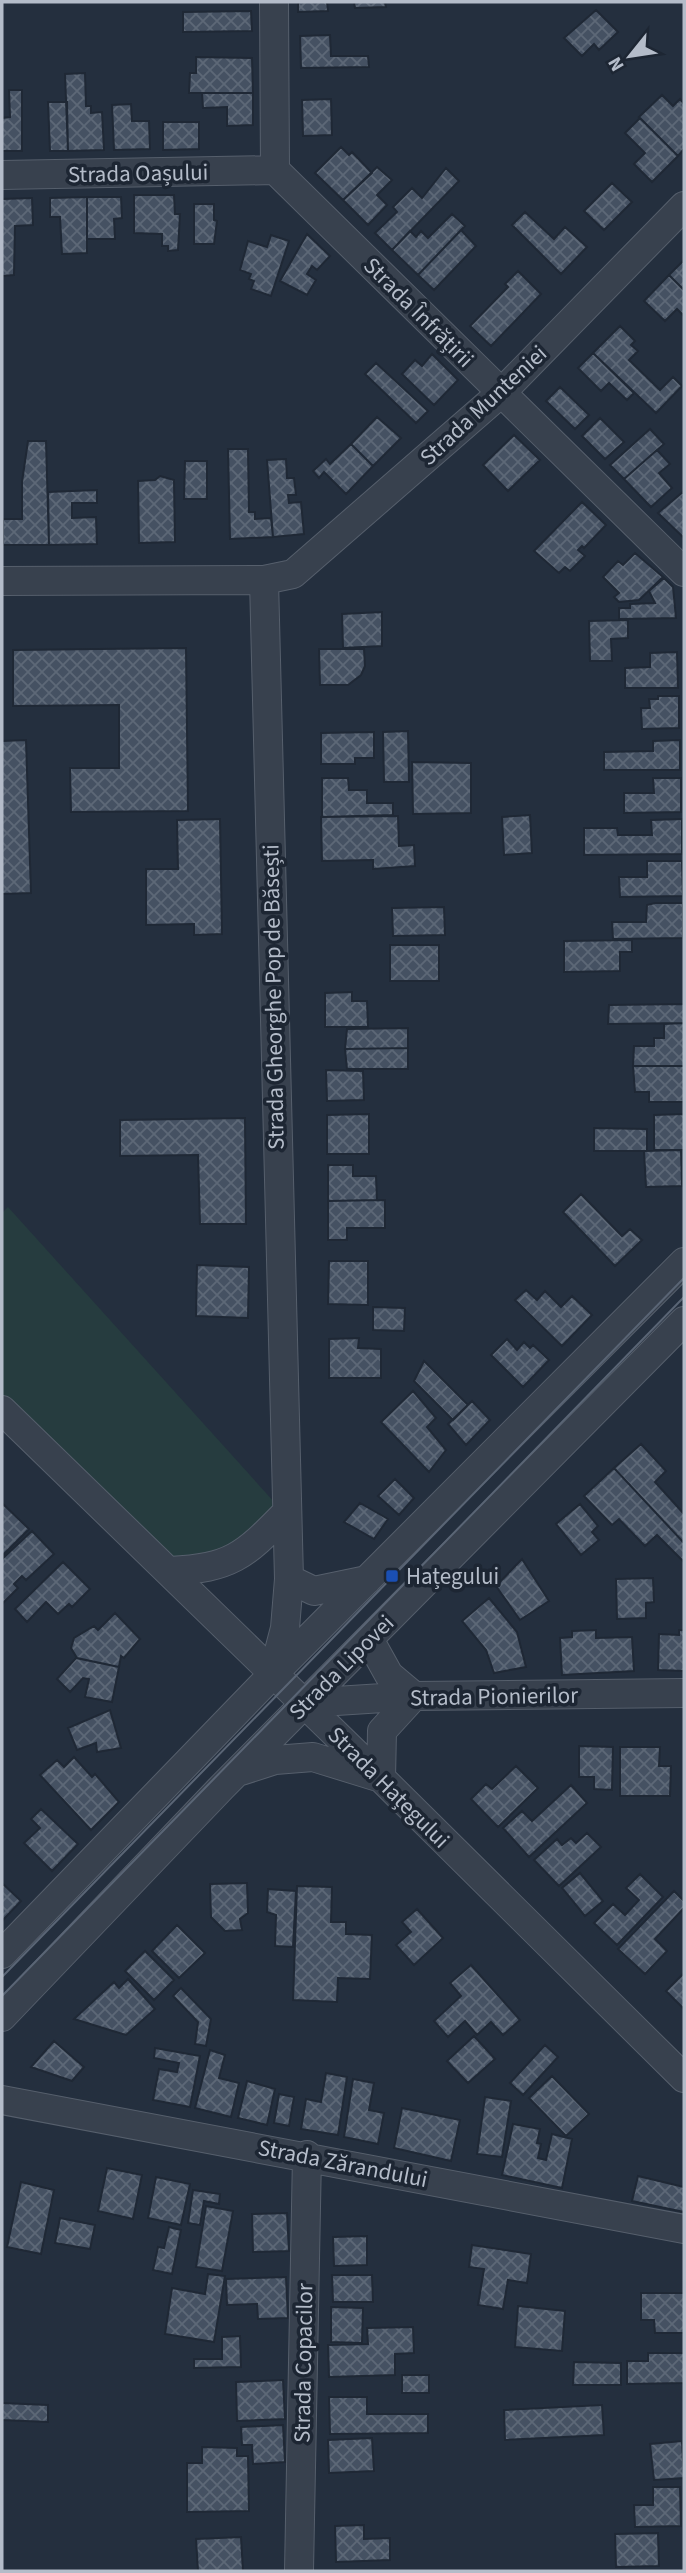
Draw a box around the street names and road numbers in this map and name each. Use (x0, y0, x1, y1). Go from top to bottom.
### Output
street label: Strada Oașului (67, 156, 209, 191)
street label: Strada Înfrățirii (356, 250, 481, 375)
street label: Strada Munteniei (412, 338, 554, 473)
street label: Strada Gheorghe Pop de Băsești (254, 844, 293, 1150)
street label: Strada Lipovei (281, 1607, 402, 1728)
street label: Strada Pionierilor (410, 1679, 579, 1714)
street label: Strada Hațegului (320, 1719, 457, 1856)
street label: Strada Zărandului (255, 2131, 430, 2196)
street label: Strada Copacilor (286, 2282, 321, 2443)

